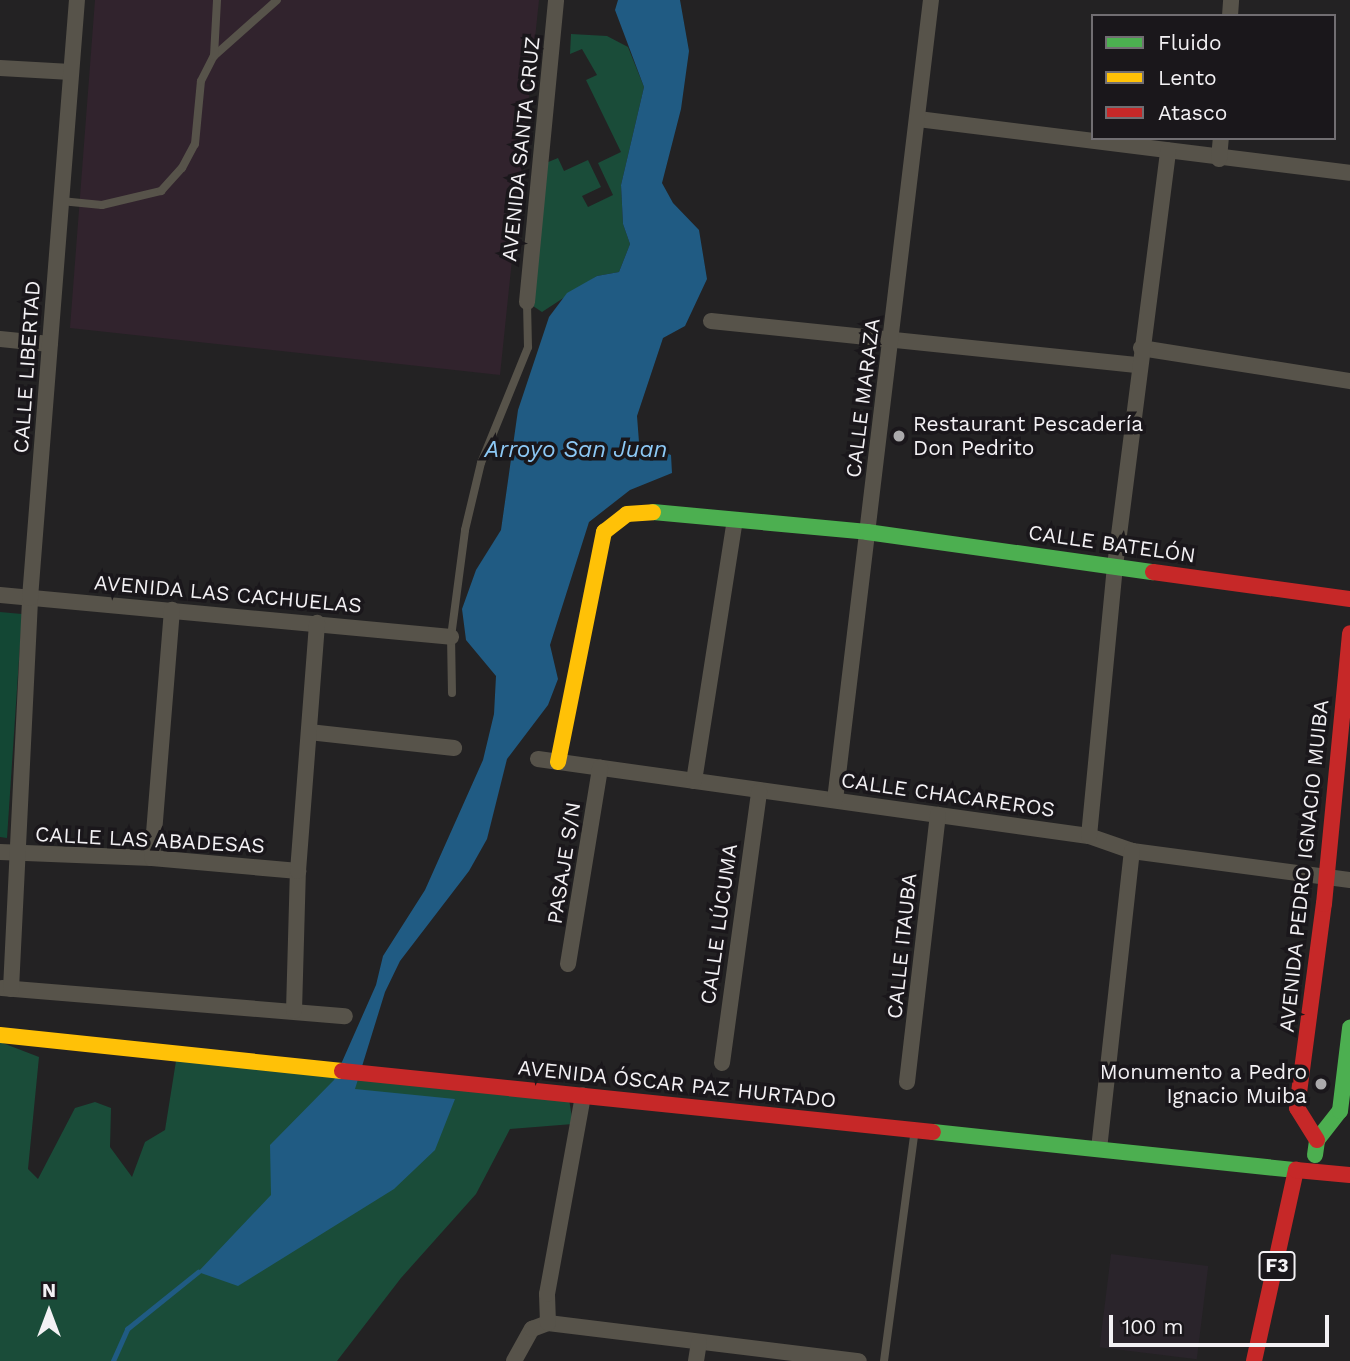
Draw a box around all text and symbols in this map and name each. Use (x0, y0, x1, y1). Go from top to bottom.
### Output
legend (1091, 14, 1336, 140)
text: Fluido (1158, 30, 1222, 55)
street label: AVENIDA SANTA CRUZ (497, 34, 545, 264)
text: Lento (1158, 65, 1217, 90)
text: Atasco (1158, 100, 1227, 125)
street label: CALLE LIBERTAD (8, 280, 46, 454)
street label: CALLE MARAZA (841, 317, 885, 479)
place label: Restaurant Pescadería Don Pedrito (913, 411, 1143, 461)
marker: Restaurant Pescadería Don Pedrito (891, 428, 907, 444)
water label: Arroyo San Juan (484, 436, 668, 464)
street label: CALLE BATELÓN (1027, 520, 1197, 568)
street label: AVENIDA LAS CACHUELAS (93, 570, 363, 618)
street label: AVENIDA PEDRO IGNACIO MUIBA (1274, 698, 1334, 1034)
street label: CALLE CHACAREROS (839, 768, 1057, 822)
street label: PASAJE S/N (542, 800, 586, 926)
street label: CALLE LAS ABADESAS (34, 821, 266, 859)
street label: CALLE LÚCUMA (695, 842, 743, 1006)
street label: CALLE ITAUBA (882, 872, 922, 1020)
street label: AVENIDA ÓSCAR PAZ HURTADO (516, 1055, 838, 1113)
place label: Monumento a Pedro Ignacio Muiba (1099, 1059, 1307, 1109)
marker: Monumento a Pedro Ignacio Muiba (1313, 1076, 1329, 1092)
road number: F3 (1258, 1250, 1296, 1282)
north arrow (14, 1277, 84, 1347)
text: N (42, 1279, 56, 1302)
scale bar (1112, 1302, 1332, 1346)
text: 100 m (1122, 1314, 1184, 1339)

